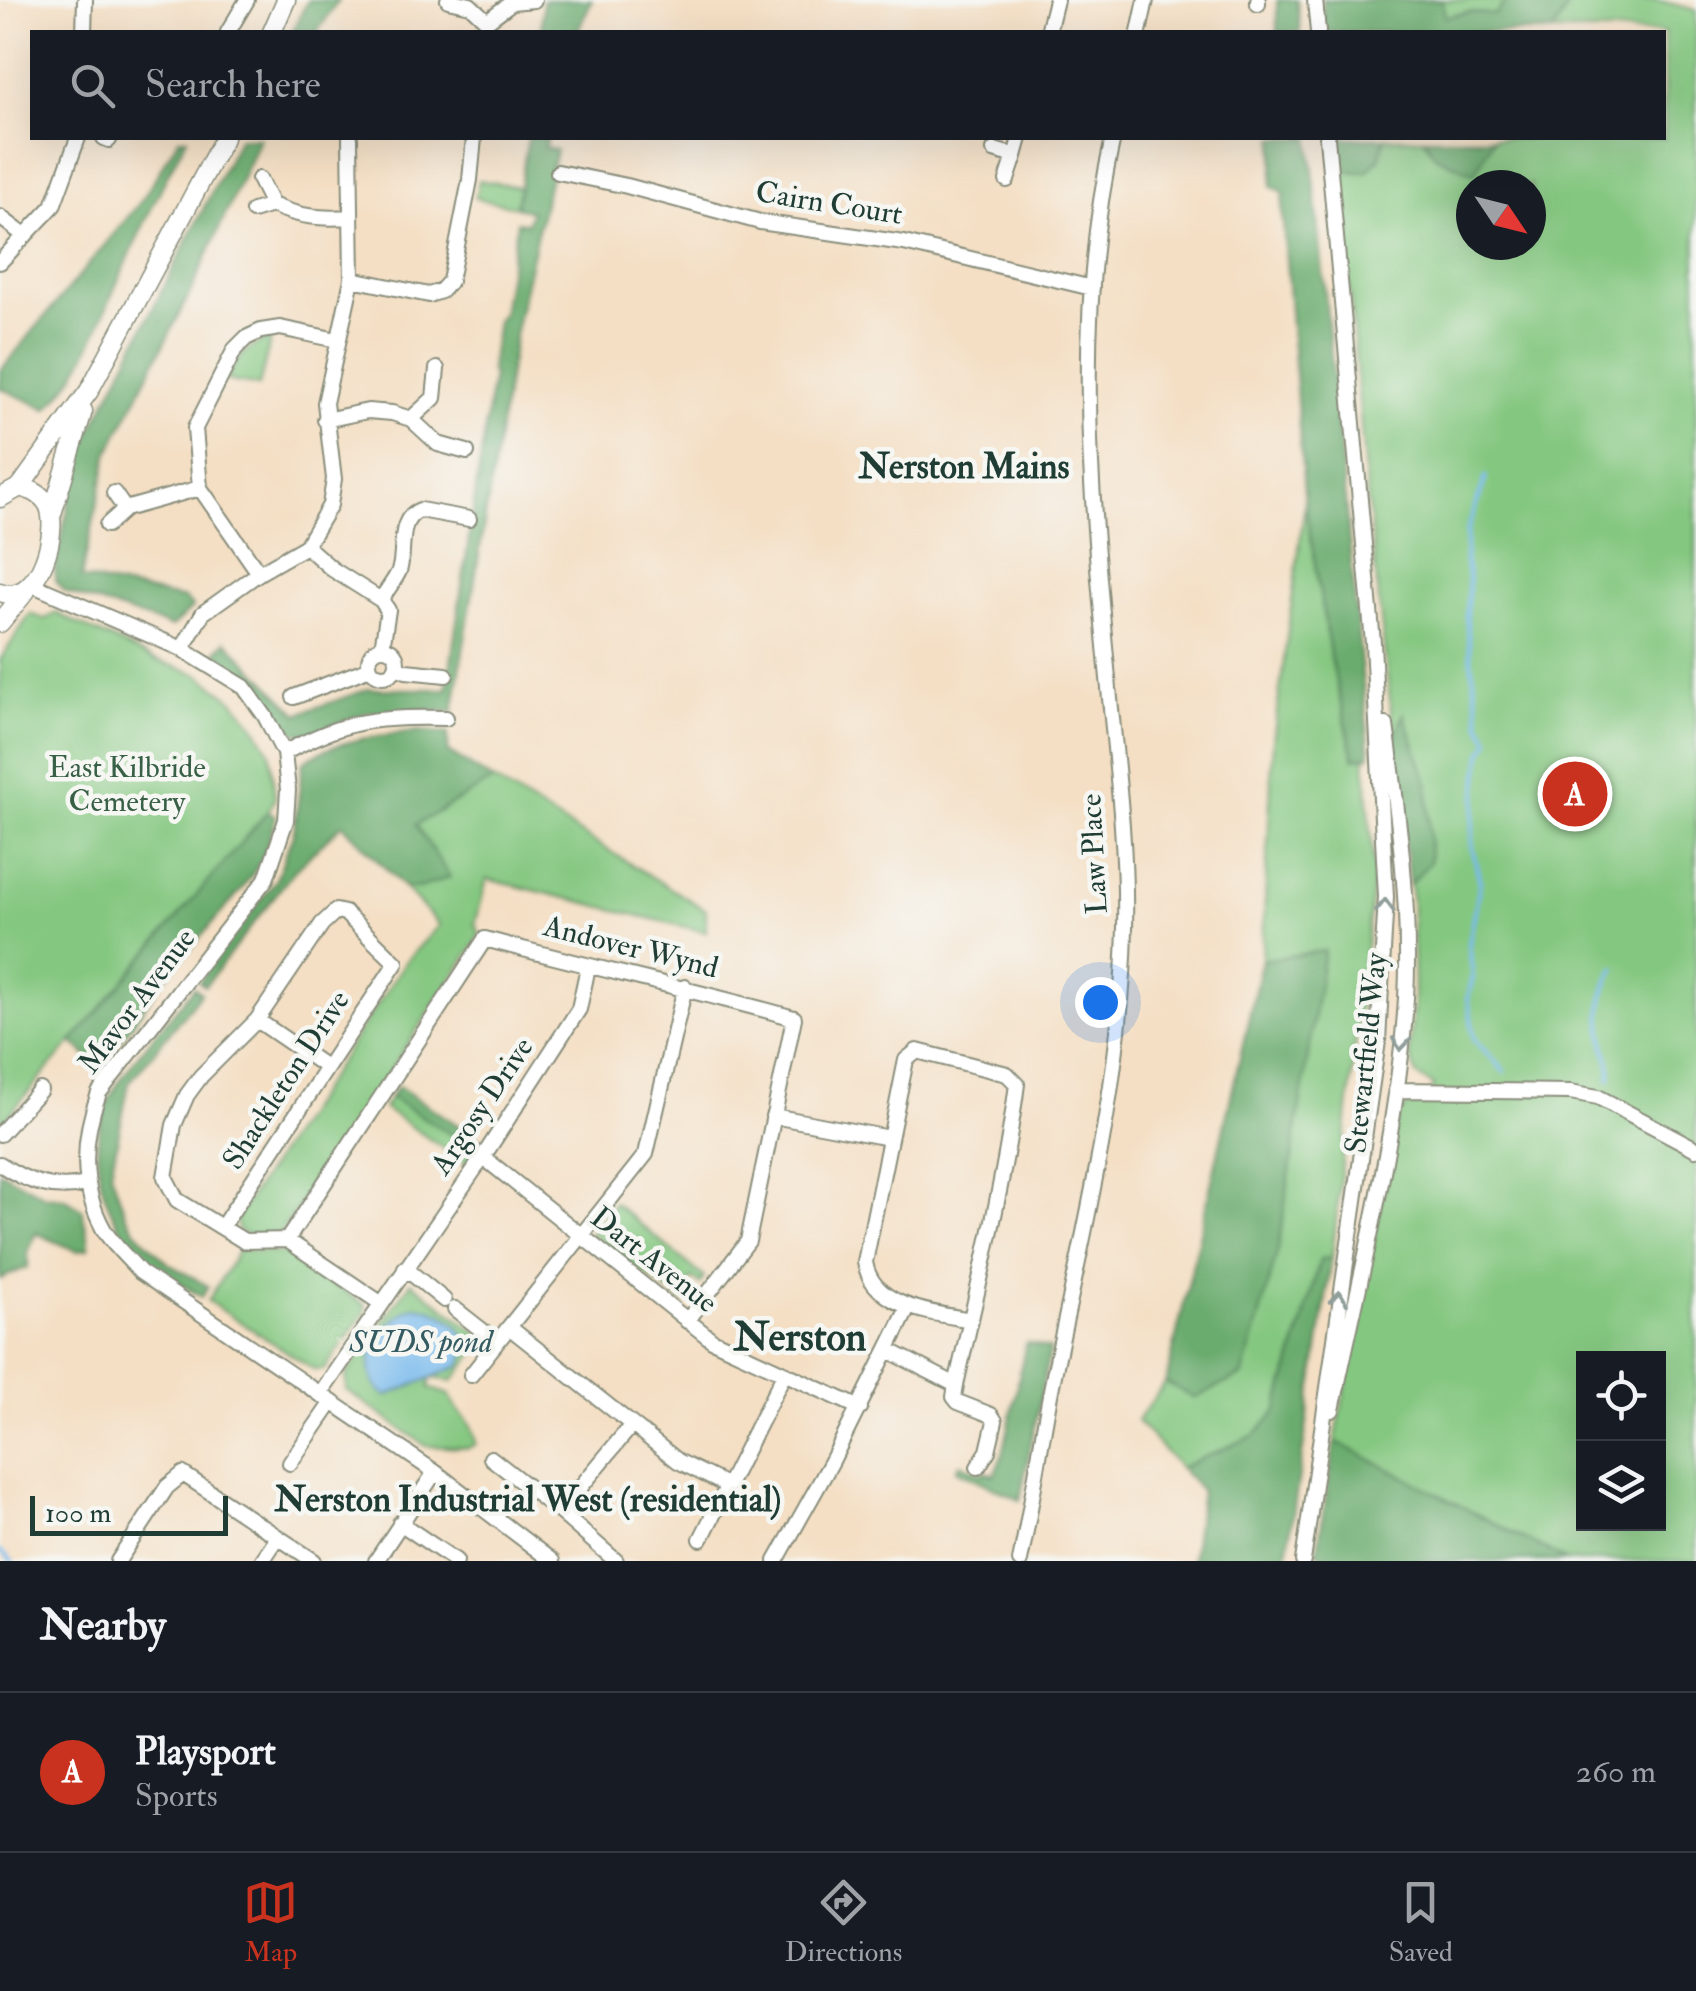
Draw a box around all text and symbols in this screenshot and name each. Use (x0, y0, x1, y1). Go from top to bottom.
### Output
search box (30, 30, 1666, 140)
icon: search (65, 58, 120, 113)
text: Search here (145, 61, 321, 109)
north arrow (1456, 170, 1546, 260)
street label: Cairn Court (753, 173, 905, 233)
district label: Nerston Mains (857, 445, 1070, 489)
park label: East Kilbride Cemetery (48, 749, 206, 820)
pin: A (1542, 756, 1608, 832)
street label: Law Place (1072, 793, 1116, 915)
one-way arrow (1374, 898, 1396, 914)
street label: Andover Wynd (539, 907, 722, 987)
street label: Mavor Avenue (70, 921, 204, 1081)
street label: Stewartfield Way (1337, 950, 1395, 1155)
your location (1075, 977, 1126, 1028)
street label: Shackleton Drive (214, 984, 358, 1176)
street label: Argosy Drive (422, 1030, 541, 1183)
one-way arrow (1391, 1036, 1412, 1052)
street label: Dart Avenue (583, 1199, 725, 1321)
one-way arrow (1328, 1290, 1349, 1306)
district label: Nerston (732, 1312, 867, 1363)
water label: SUDS pond (348, 1322, 495, 1362)
map controls (1576, 1351, 1666, 1531)
button: locate (1576, 1351, 1666, 1441)
button: layers (1576, 1441, 1666, 1531)
district label: Nerston Industrial West (residential) (274, 1478, 781, 1522)
scale bar (30, 1491, 228, 1536)
text: 100 m (45, 1496, 111, 1531)
text: Nearby (40, 1600, 166, 1652)
text: Playsport (135, 1728, 276, 1776)
text: A (62, 1752, 83, 1792)
text: 260 m (1576, 1752, 1656, 1792)
text: Sports (135, 1776, 218, 1816)
tab: Map (243, 1875, 298, 1970)
tab: Directions (785, 1875, 902, 1970)
tab: Saved (1389, 1875, 1453, 1970)

